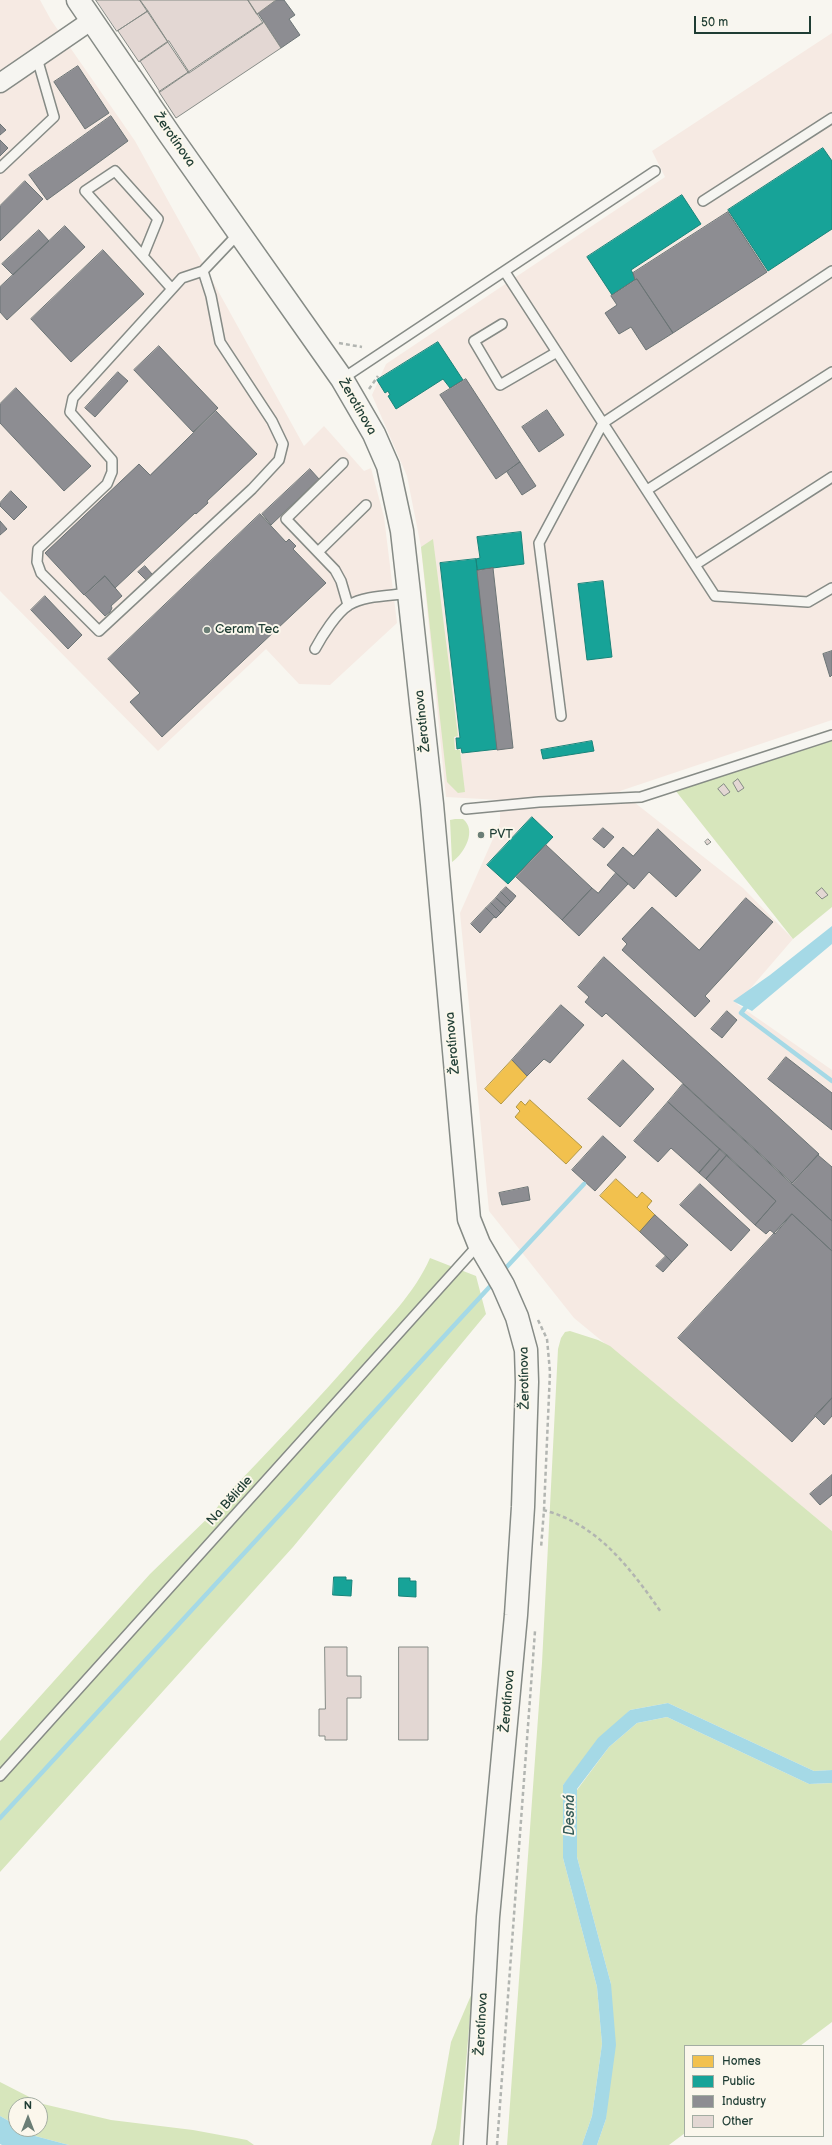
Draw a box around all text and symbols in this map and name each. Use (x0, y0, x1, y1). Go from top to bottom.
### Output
scale bar (696, 8, 813, 34)
text: 50 m (701, 15, 728, 30)
street label: Žerotínova (150, 110, 198, 170)
street label: Žerotínova (335, 376, 379, 438)
place label: Ceram Tec (215, 622, 279, 638)
marker: Ceram Tec (202, 625, 212, 635)
street label: Žerotínova (412, 689, 434, 753)
place label: PVT (489, 827, 513, 843)
marker: PVT (476, 830, 486, 840)
street label: Žerotínova (443, 1011, 463, 1075)
street label: Žerotínova (517, 1347, 533, 1409)
street label: Na Bělidle (204, 1473, 256, 1529)
street label: Žerotínova (498, 1669, 518, 1733)
water label: Desná (562, 1795, 578, 1835)
street label: Žerotínova (473, 1992, 491, 2056)
legend (684, 2045, 824, 2137)
text: Homes (722, 2054, 761, 2069)
text: Public (722, 2074, 755, 2089)
text: Industry (722, 2094, 766, 2109)
north arrow (8, 2097, 48, 2137)
text: N (24, 2099, 32, 2112)
text: Other (722, 2114, 753, 2129)

